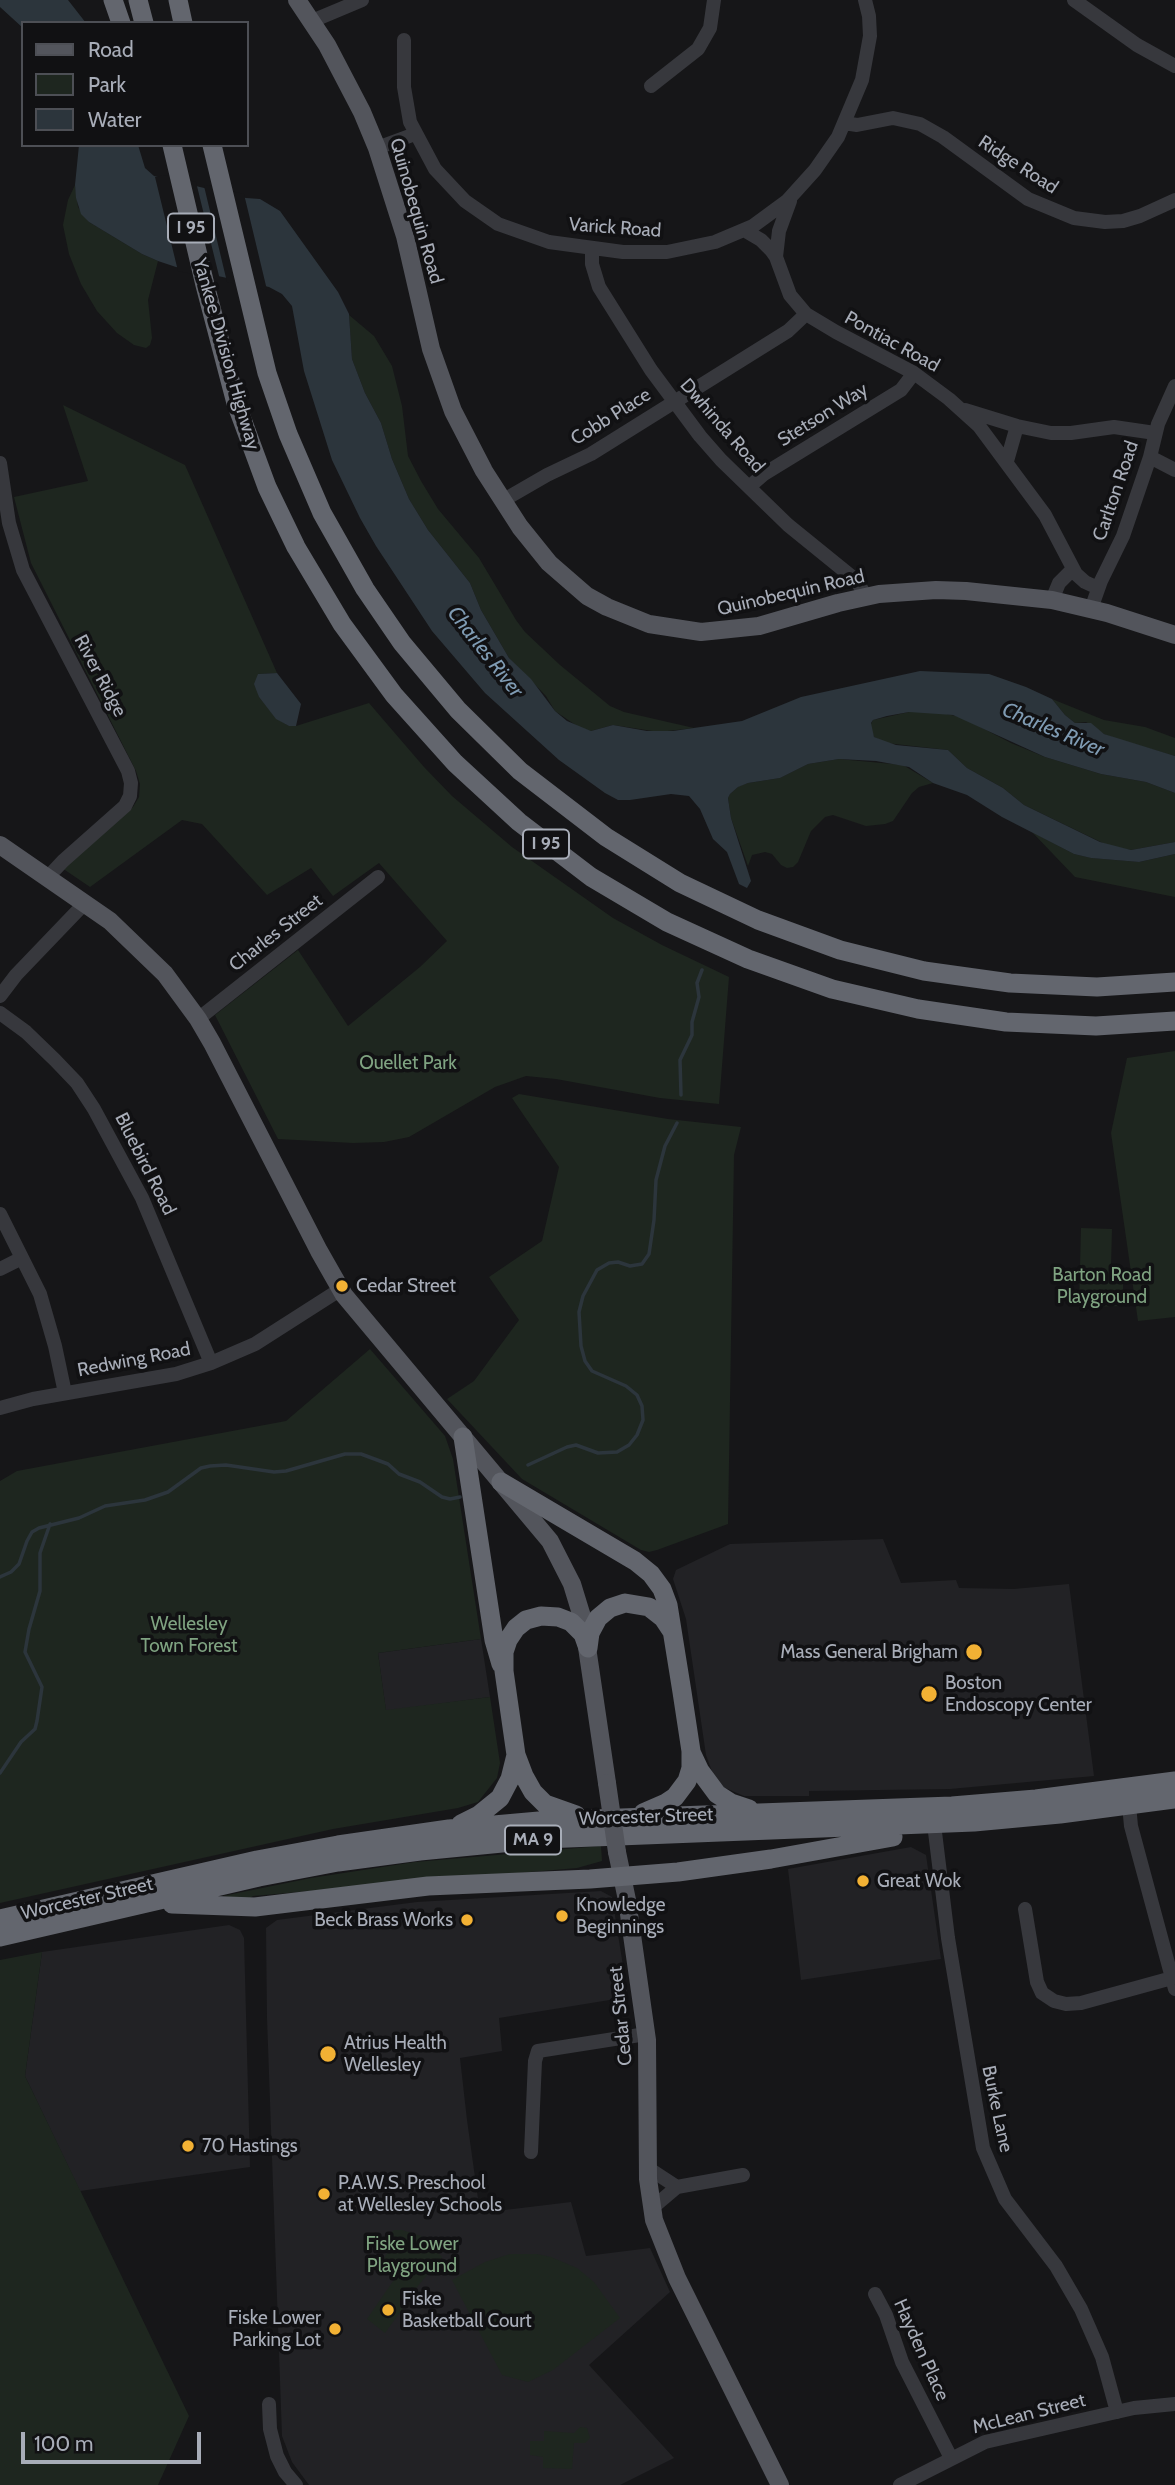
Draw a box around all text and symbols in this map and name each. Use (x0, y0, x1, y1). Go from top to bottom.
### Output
legend (21, 21, 248, 147)
text: Road (88, 37, 134, 62)
text: Park (88, 72, 126, 97)
text: Water (88, 107, 141, 132)
street label: Ridge Road (974, 131, 1062, 199)
street label: Quinobequin Road (384, 136, 448, 286)
road number: I 95 (168, 213, 214, 242)
street label: Varick Road (568, 213, 662, 243)
street label: Yankee Division Highway (188, 256, 264, 452)
street label: Pontiac Road (840, 307, 944, 377)
street label: Dwhinda Road (675, 374, 769, 478)
street label: Stetson Way (774, 378, 872, 452)
street label: Cobb Place (567, 384, 655, 450)
street label: Carlton Road (1088, 438, 1144, 544)
street label: Quinobequin Road (715, 565, 867, 621)
water label: Charles River (442, 601, 528, 703)
street label: River Ridge (69, 631, 131, 721)
water label: Charles River (998, 697, 1108, 763)
road number: I 95 (523, 830, 569, 858)
street label: Charles Street (225, 889, 327, 977)
park label: Ouellet Park (359, 1052, 457, 1074)
street label: Bluebird Road (109, 1109, 181, 1219)
park label: Barton Road Playground (1052, 1264, 1152, 1308)
place label: Cedar Street (356, 1275, 456, 1297)
marker: Cedar Street (334, 1278, 350, 1294)
street label: Redwing Road (76, 1338, 192, 1382)
park label: Wellesley Town Forest (141, 1613, 237, 1657)
place label: Mass General Brigham (780, 1641, 958, 1663)
marker: Mass General Brigham (964, 1642, 984, 1662)
place label: Boston Endoscopy Center (945, 1672, 1092, 1716)
marker: Boston Endoscopy Center (919, 1684, 939, 1704)
street label: Worcester Street (578, 1803, 714, 1831)
road number: MA 9 (505, 1826, 561, 1854)
place label: Great Wok (877, 1870, 961, 1892)
street label: Worcester Street (19, 1873, 155, 1925)
marker: Great Wok (855, 1873, 871, 1889)
place label: Knowledge Beginnings (576, 1894, 665, 1938)
marker: Knowledge Beginnings (554, 1908, 570, 1924)
place label: Beck Brass Works (314, 1909, 453, 1931)
marker: Beck Brass Works (459, 1912, 475, 1928)
street label: Cedar Street (604, 1965, 638, 2067)
place label: Atrius Health Wellesley (344, 2032, 447, 2076)
marker: Atrius Health Wellesley (318, 2044, 338, 2064)
street label: Burke Lane (977, 2063, 1017, 2155)
place label: 70 Hastings (202, 2135, 298, 2157)
marker: 70 Hastings (180, 2138, 196, 2154)
place label: P.A.W.S. Preschool at Wellesley Schools (338, 2172, 502, 2216)
marker: P.A.W.S. Preschool at Wellesley Schools (316, 2186, 332, 2202)
park label: Fiske Lower Playground (366, 2233, 458, 2277)
place label: Fiske Basketball Court (402, 2288, 532, 2332)
street label: Hayden Place (888, 2296, 954, 2404)
marker: Fiske Basketball Court (380, 2302, 396, 2318)
place label: Fiske Lower Parking Lot (228, 2307, 321, 2351)
marker: Fiske Lower Parking Lot (327, 2321, 343, 2337)
street label: McLean Street (970, 2389, 1088, 2439)
scale bar (24, 2418, 205, 2462)
text: 100 m (34, 2431, 93, 2456)

